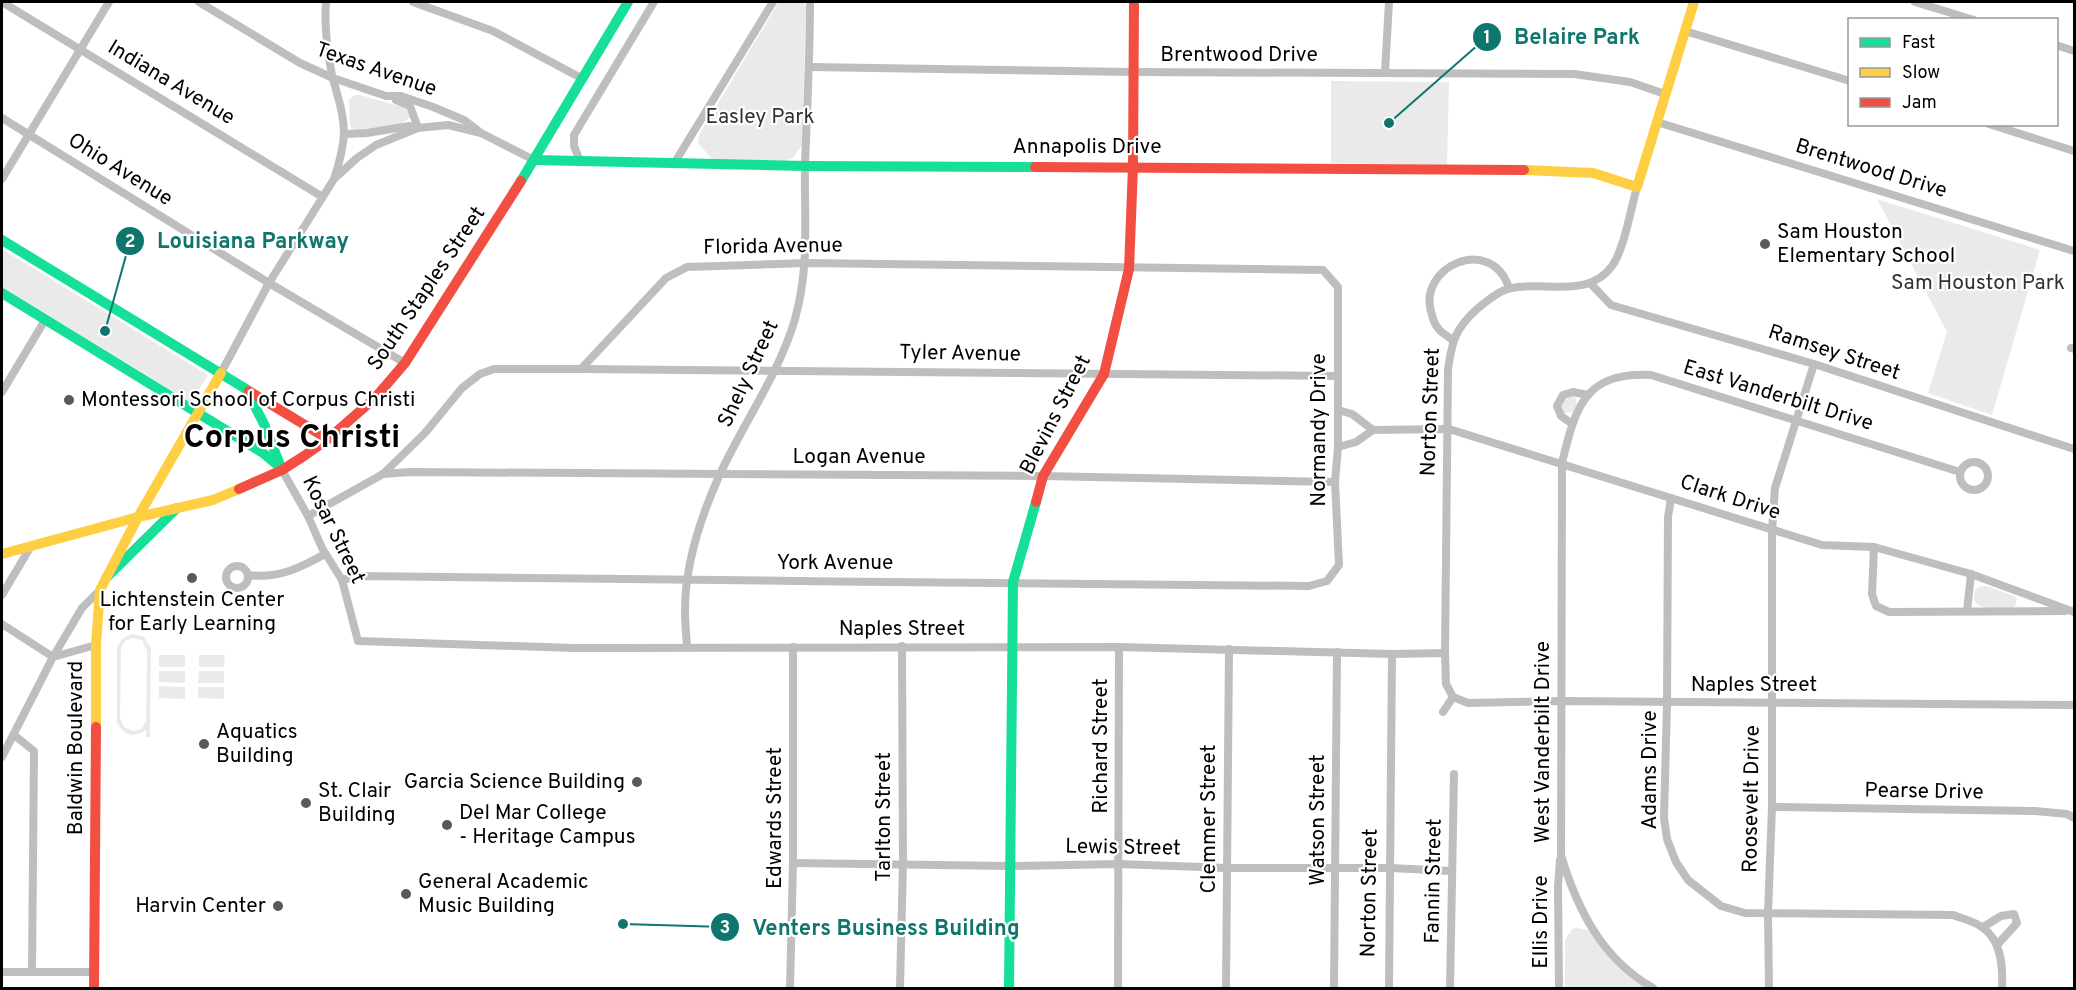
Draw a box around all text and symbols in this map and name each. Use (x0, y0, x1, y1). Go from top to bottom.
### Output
callout: Belaire Park (1472, 17, 1652, 57)
legend (1848, 18, 2058, 126)
text: Belaire Park (1514, 25, 1640, 52)
text: 1 (1483, 27, 1491, 50)
text: Fast (1902, 32, 1935, 55)
street label: Indiana Avenue (102, 34, 240, 132)
street label: Texas Avenue (312, 37, 440, 103)
street label: Brentwood Drive (1160, 42, 1318, 69)
text: Slow (1902, 62, 1940, 85)
text: Jam (1902, 92, 1937, 115)
park label: Easley Park (705, 104, 815, 131)
street label: Ohio Avenue (63, 127, 177, 213)
street label: Brentwood Drive (1792, 133, 1950, 205)
street label: Annapolis Drive (1013, 134, 1161, 161)
street label: South Staples Street (362, 202, 492, 376)
place label: Sam Houston Elementary School (1777, 219, 1955, 270)
callout: Louisiana Parkway (115, 221, 361, 261)
text: Louisiana Parkway (157, 229, 349, 256)
text: 2 (124, 231, 136, 254)
street label: Florida Avenue (703, 232, 843, 262)
marker: Sam Houston Elementary School (1758, 237, 1772, 251)
park label: Sam Houston Park (1891, 270, 2065, 297)
street label: Shely Street (712, 316, 786, 432)
street label: Ramsey Street (1765, 319, 1903, 387)
street label: Tyler Avenue (899, 339, 1021, 369)
street label: Norton Street (1415, 347, 1447, 477)
street label: Blevins Street (1014, 351, 1098, 479)
street label: Normandy Drive (1306, 353, 1333, 507)
street label: East Vanderbilt Drive (1680, 354, 1876, 438)
place label: Montessori School of Corpus Christi (81, 387, 415, 414)
marker: Montessori School of Corpus Christi (62, 393, 76, 407)
district label: Corpus Christi (184, 418, 400, 460)
street label: Logan Avenue (792, 444, 926, 471)
street label: Clark Drive (1676, 469, 1784, 527)
street label: Kosar Street (295, 472, 371, 588)
street label: York Avenue (777, 550, 893, 577)
marker: Lichtenstein Center for Early Learning (185, 571, 199, 585)
place label: Lichtenstein Center for Early Learning (99, 587, 285, 638)
street label: Naples Street (839, 616, 965, 643)
street label: West Vanderbilt Drive (1530, 641, 1557, 843)
street label: Baldwin Boulevard (63, 661, 90, 835)
street label: Naples Street (1691, 672, 1817, 699)
street label: Richard Street (1088, 678, 1115, 814)
street label: Adams Drive (1637, 710, 1664, 830)
place label: Aquatics Building (216, 719, 298, 770)
street label: Roosevelt Drive (1737, 725, 1767, 873)
marker: Aquatics Building (197, 737, 211, 751)
street label: Clemmer Street (1196, 744, 1223, 894)
street label: Edwards Street (762, 747, 789, 889)
street label: Tarlton Street (871, 752, 898, 882)
street label: Watson Street (1305, 754, 1332, 886)
place label: Garcia Science Building (404, 769, 625, 796)
marker: Garcia Science Building (630, 775, 644, 789)
street label: Pearse Drive (1864, 777, 1984, 807)
place label: St. Clair Building (318, 778, 396, 829)
marker: St. Clair Building (299, 796, 313, 810)
place label: Del Mar College - Heritage Campus (459, 800, 636, 851)
marker: Del Mar College - Heritage Campus (440, 818, 454, 832)
street label: Fannin Street (1419, 818, 1449, 944)
street label: Norton Street (1355, 828, 1385, 958)
street label: Lewis Street (1065, 833, 1181, 863)
place label: General Academic Music Building (418, 869, 589, 920)
street label: Ellis Drive (1528, 875, 1555, 969)
marker: General Academic Music Building (399, 887, 413, 901)
place label: Harvin Center (135, 893, 266, 920)
marker: Harvin Center (271, 899, 285, 913)
callout: Venters Business Building (710, 907, 1032, 947)
text: Venters Business Building (752, 916, 1020, 943)
text: 3 (720, 917, 730, 940)

